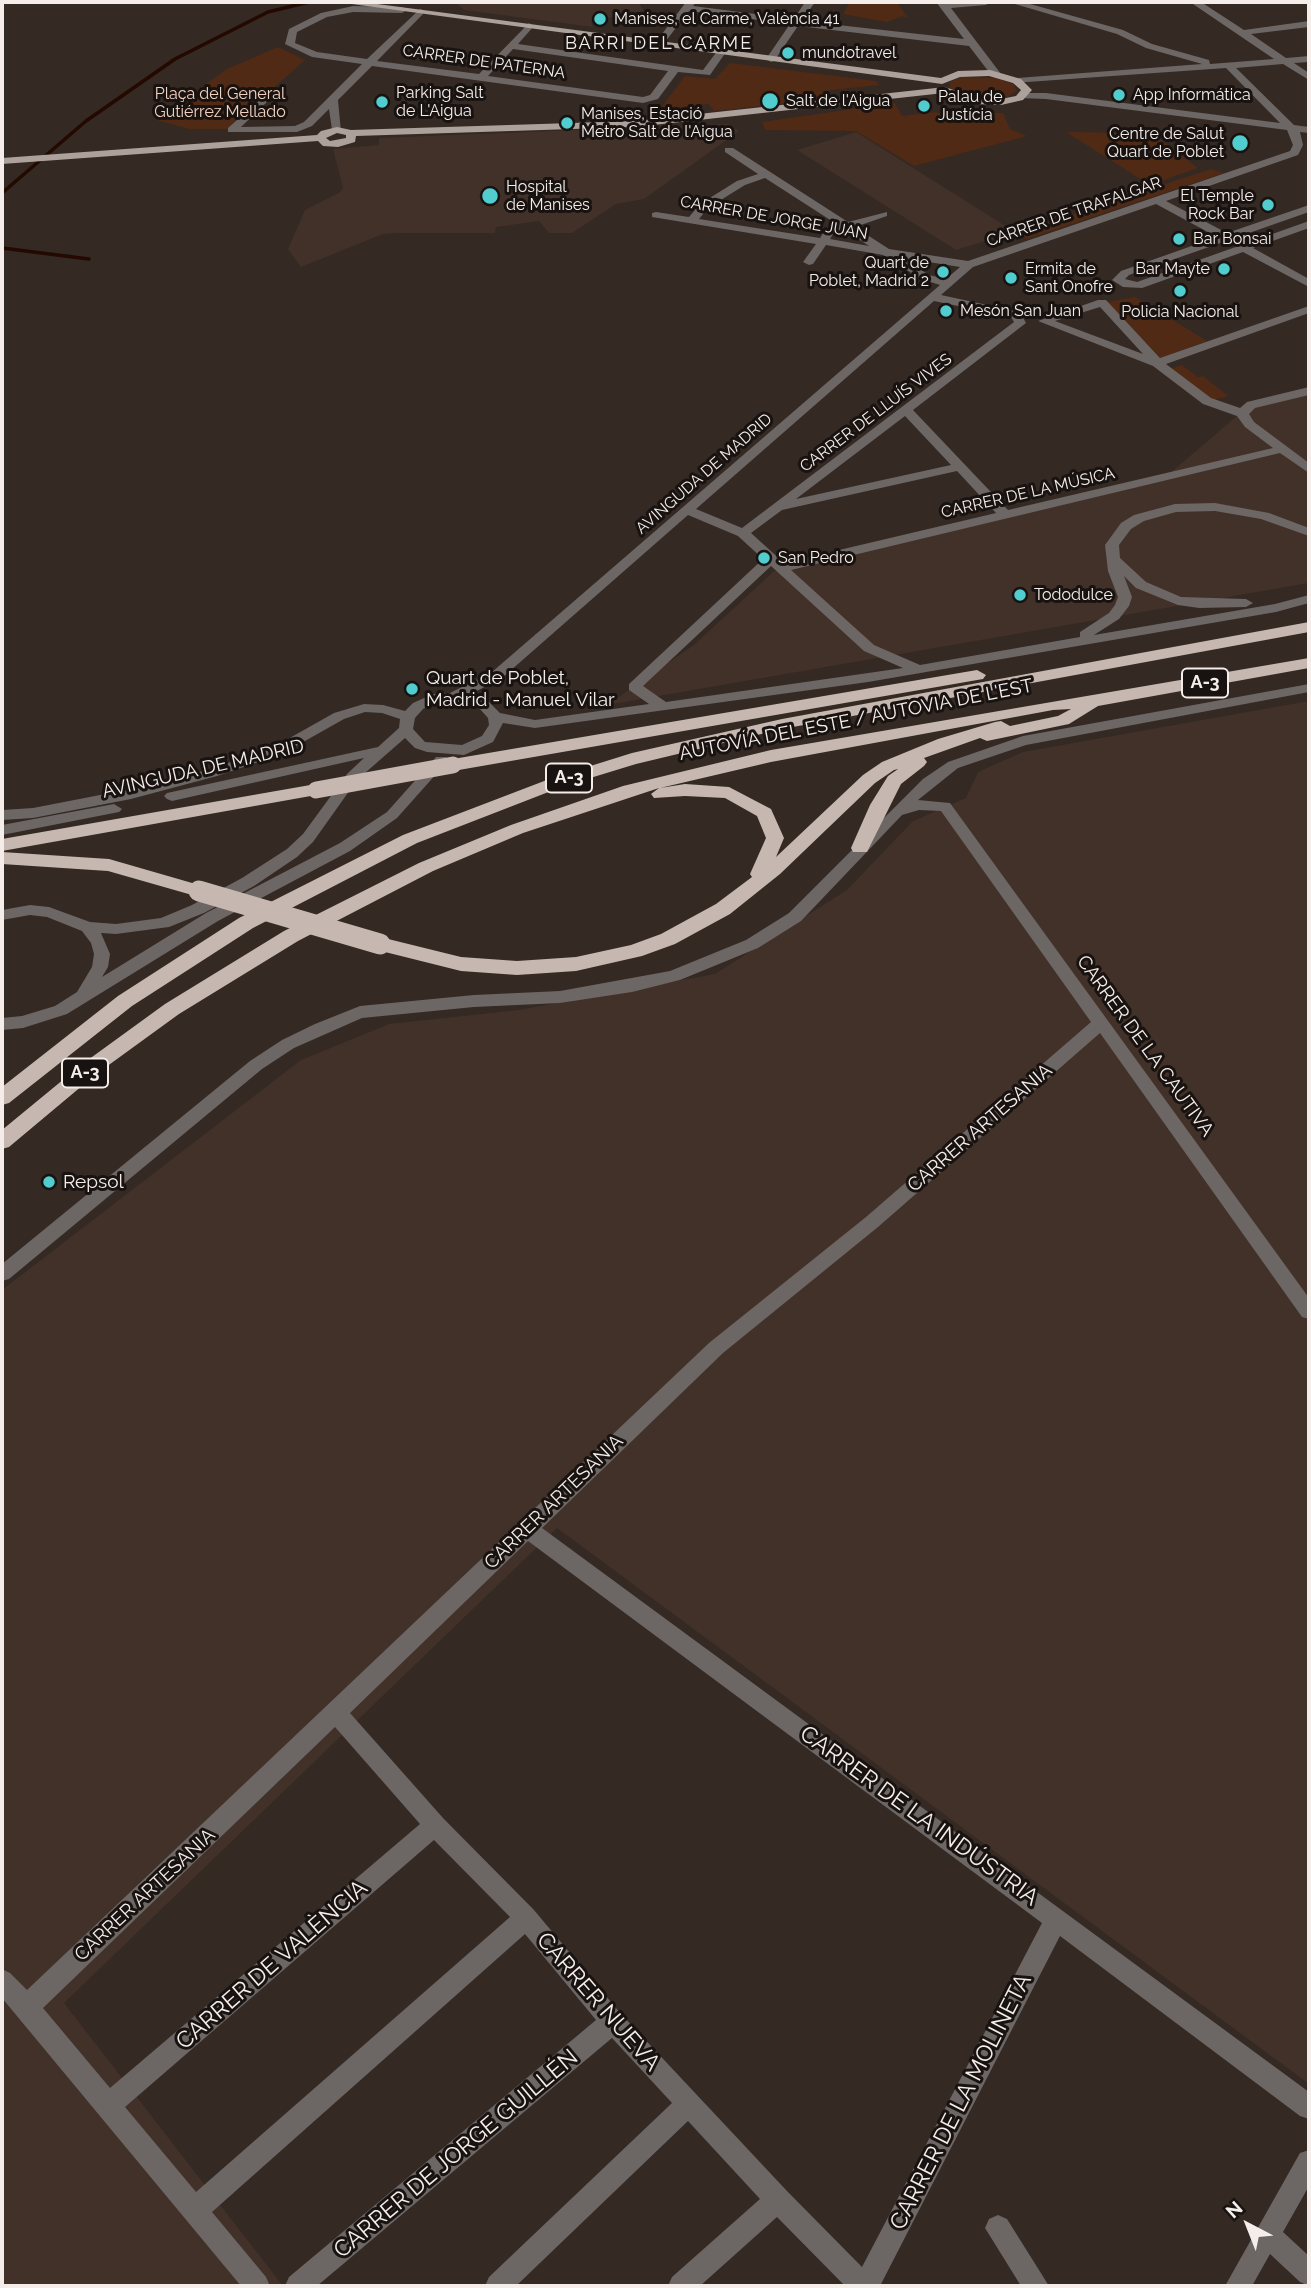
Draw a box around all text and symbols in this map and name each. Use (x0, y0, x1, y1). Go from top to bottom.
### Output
place label: Manises, el Carme, València 41 (614, 9, 839, 29)
marker: Manises, el Carme, València 41 (592, 11, 608, 27)
district label: BARRI DEL CARME (567, 33, 751, 55)
street label: CARRER DE PATERNA (401, 41, 567, 83)
place label: mundotravel (802, 43, 896, 63)
marker: mundotravel (780, 45, 796, 61)
place label: Parking Salt de L'Aigua (396, 83, 484, 121)
park label: Plaça del General Gutiérrez Mellado (154, 84, 286, 122)
place label: App Informática (1133, 85, 1251, 105)
place label: Palau de Justícia (938, 87, 1003, 125)
marker: App Informática (1111, 87, 1127, 103)
marker: Salt de l'Aigua (760, 91, 780, 111)
place label: Salt de l'Aigua (786, 91, 890, 111)
marker: Parking Salt de L'Aigua (374, 94, 390, 110)
marker: Palau de Justícia (916, 98, 932, 114)
place label: Manises, Estació Metro Salt de l'Aigua (581, 104, 733, 142)
marker: Manises, Estació Metro Salt de l'Aigua (559, 115, 575, 131)
place label: Centre de Salut Quart de Poblet (1107, 124, 1224, 162)
marker: Centre de Salut Quart de Poblet (1230, 133, 1250, 153)
street label: CARRER DE TRAFALGAR (984, 173, 1164, 251)
place label: Hospital de Manises (506, 177, 590, 215)
marker: Hospital de Manises (480, 186, 500, 206)
place label: El Temple Rock Bar (1180, 186, 1254, 224)
street label: CARRER DE JORGE JUAN (679, 192, 869, 244)
marker: El Temple Rock Bar (1260, 197, 1276, 213)
place label: Bar Bonsai (1193, 229, 1272, 249)
marker: Bar Bonsai (1171, 231, 1187, 247)
place label: Quart de Poblet, Madrid 2 (809, 253, 929, 291)
place label: Ermita de Sant Onofre (1025, 259, 1113, 297)
place label: Bar Mayte (1135, 259, 1210, 279)
marker: Bar Mayte (1216, 261, 1232, 277)
marker: Quart de Poblet, Madrid 2 (935, 264, 951, 280)
marker: Ermita de Sant Onofre (1003, 270, 1019, 286)
marker: Policia Nacional (1172, 283, 1188, 299)
place label: Mesón San Juan (960, 301, 1081, 321)
place label: Policia Nacional (1121, 302, 1239, 322)
marker: Mesón San Juan (938, 303, 954, 319)
street label: CARRER DE LLUÍS VIVES (796, 350, 956, 476)
street label: AVINGUDA DE MADRID (632, 410, 776, 538)
street label: CARRER DE LA MÚSICA (939, 464, 1117, 522)
place label: San Pedro (778, 548, 854, 568)
marker: San Pedro (756, 550, 772, 566)
place label: Tododulce (1034, 585, 1113, 605)
marker: Tododulce (1012, 587, 1028, 603)
place label: Quart de Poblet, Madrid - Manuel Vilar (426, 667, 615, 711)
road number: A-3 (1182, 668, 1228, 698)
street label: AUTOVÍA DEL ESTE / AUTOVIA DE L'EST (677, 675, 1035, 765)
marker: Quart de Poblet, Madrid - Manuel Vilar (404, 681, 420, 697)
street label: AVINGUDA DE MADRID (100, 735, 306, 803)
road number: A-3 (546, 764, 592, 792)
street label: CARRER DE LA CAUTIVA (1072, 951, 1218, 1141)
road number: A-3 (62, 1058, 108, 1088)
street label: CARRER ARTESANIA (903, 1059, 1057, 1197)
place label: Repsol (63, 1171, 124, 1193)
marker: Repsol (41, 1174, 57, 1190)
street label: CARRER ARTESANIA (480, 1430, 628, 1574)
street label: CARRER DE LA INDÚSTRIA (794, 1720, 1044, 1912)
street label: CARRER ARTESANIA (70, 1824, 220, 1966)
street label: CARRER DE VALÈNCIA (171, 1874, 373, 2056)
street label: CARRER NUEVA (530, 1927, 666, 2077)
street label: CARRER DE LA MOLINETA (884, 1969, 1038, 2235)
street label: CARRER DE JORGE GUILLÉN (328, 2044, 584, 2264)
north arrow (1213, 2190, 1283, 2260)
text: N (1221, 2196, 1247, 2222)

